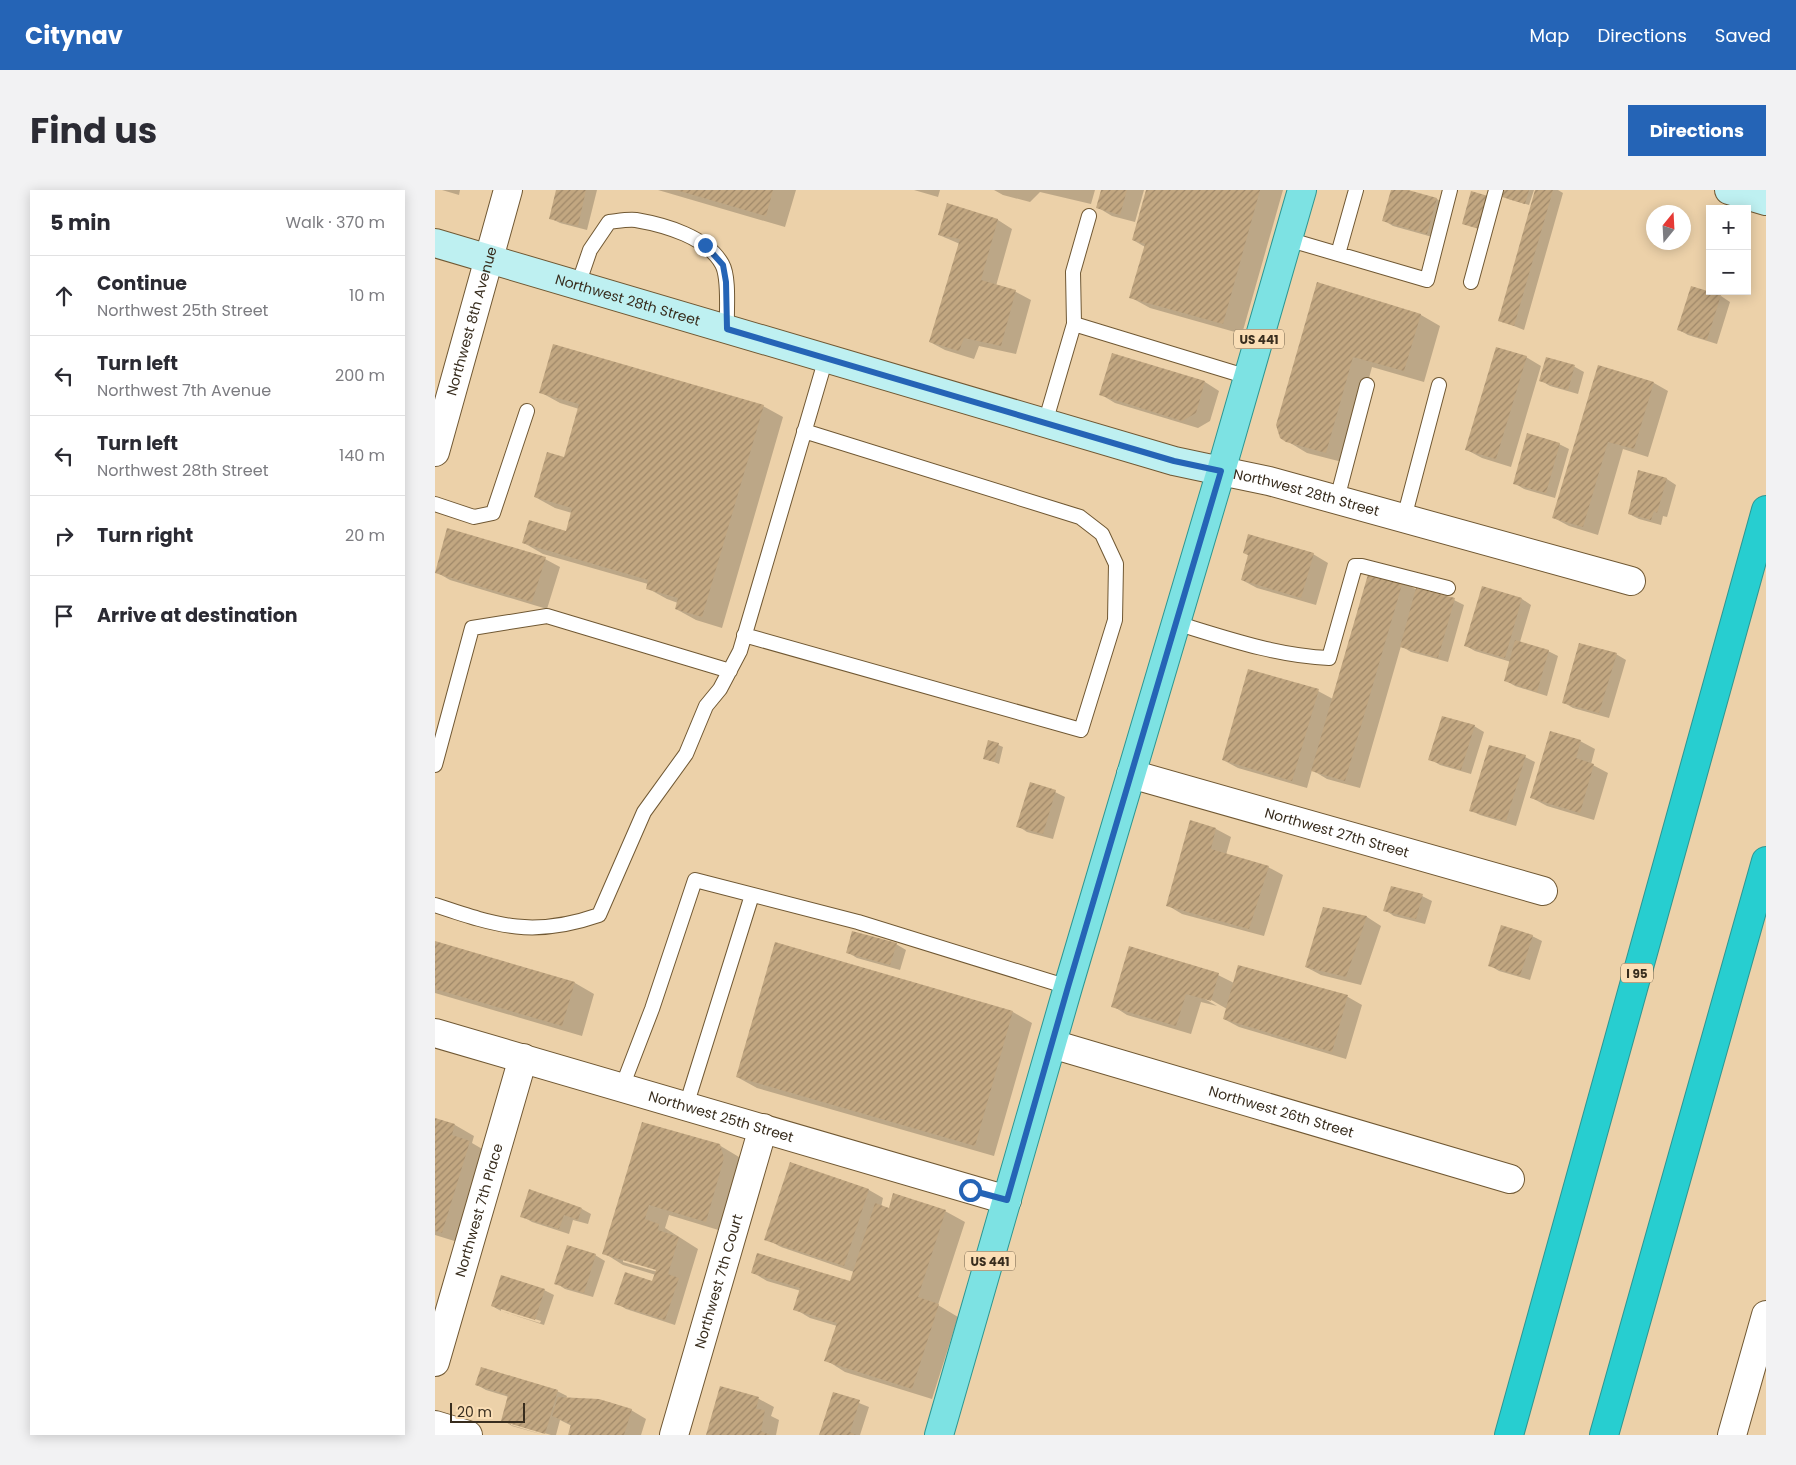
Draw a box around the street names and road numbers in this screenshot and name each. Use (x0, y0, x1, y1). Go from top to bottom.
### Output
street label: Northwest 8th Avenue (441, 244, 502, 398)
street label: Northwest 28th Street (553, 269, 703, 331)
road number: US 441 (1234, 330, 1284, 348)
street label: Northwest 28th Street (1232, 464, 1382, 521)
street label: Northwest 27th Street (1262, 802, 1411, 862)
road number: I 95 (1621, 964, 1653, 982)
street label: Northwest 26th Street (1206, 1081, 1356, 1142)
street label: Northwest 25th Street (646, 1086, 796, 1147)
street label: Northwest 7th Place (450, 1141, 508, 1279)
street label: Northwest 7th Court (690, 1212, 748, 1351)
road number: US 441 (965, 1252, 1015, 1270)

